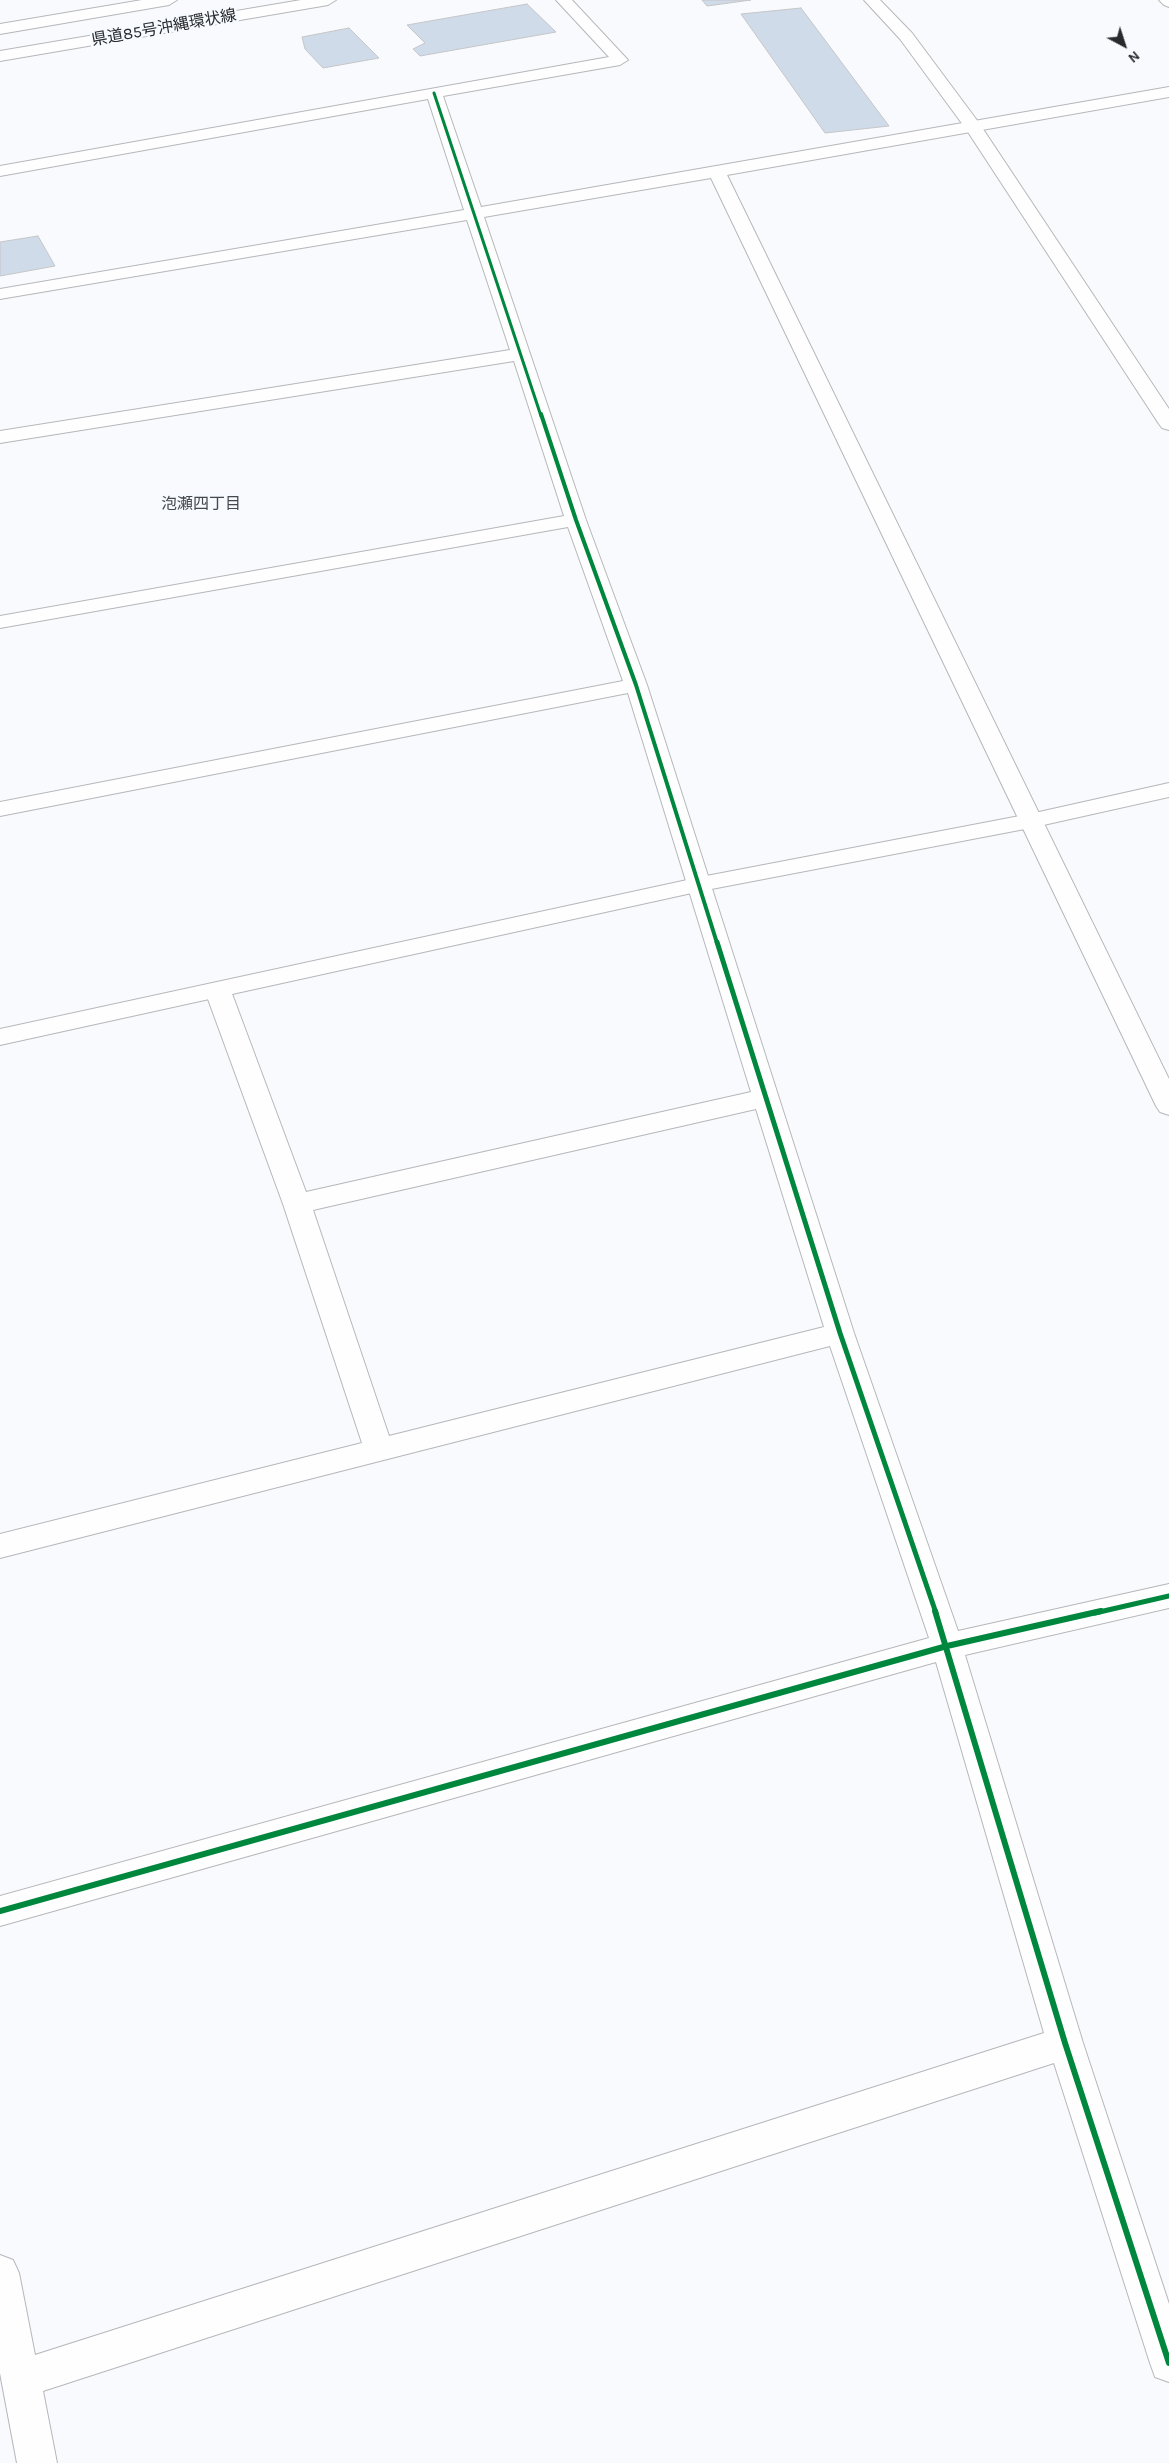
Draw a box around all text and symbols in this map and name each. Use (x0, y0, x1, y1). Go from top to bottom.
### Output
street label: 県道85号沖縄環状線 (90, 6, 238, 50)
north arrow (1099, 20, 1149, 70)
text: N (1125, 47, 1143, 67)
district label: 泡瀬四丁目 (161, 494, 241, 514)

